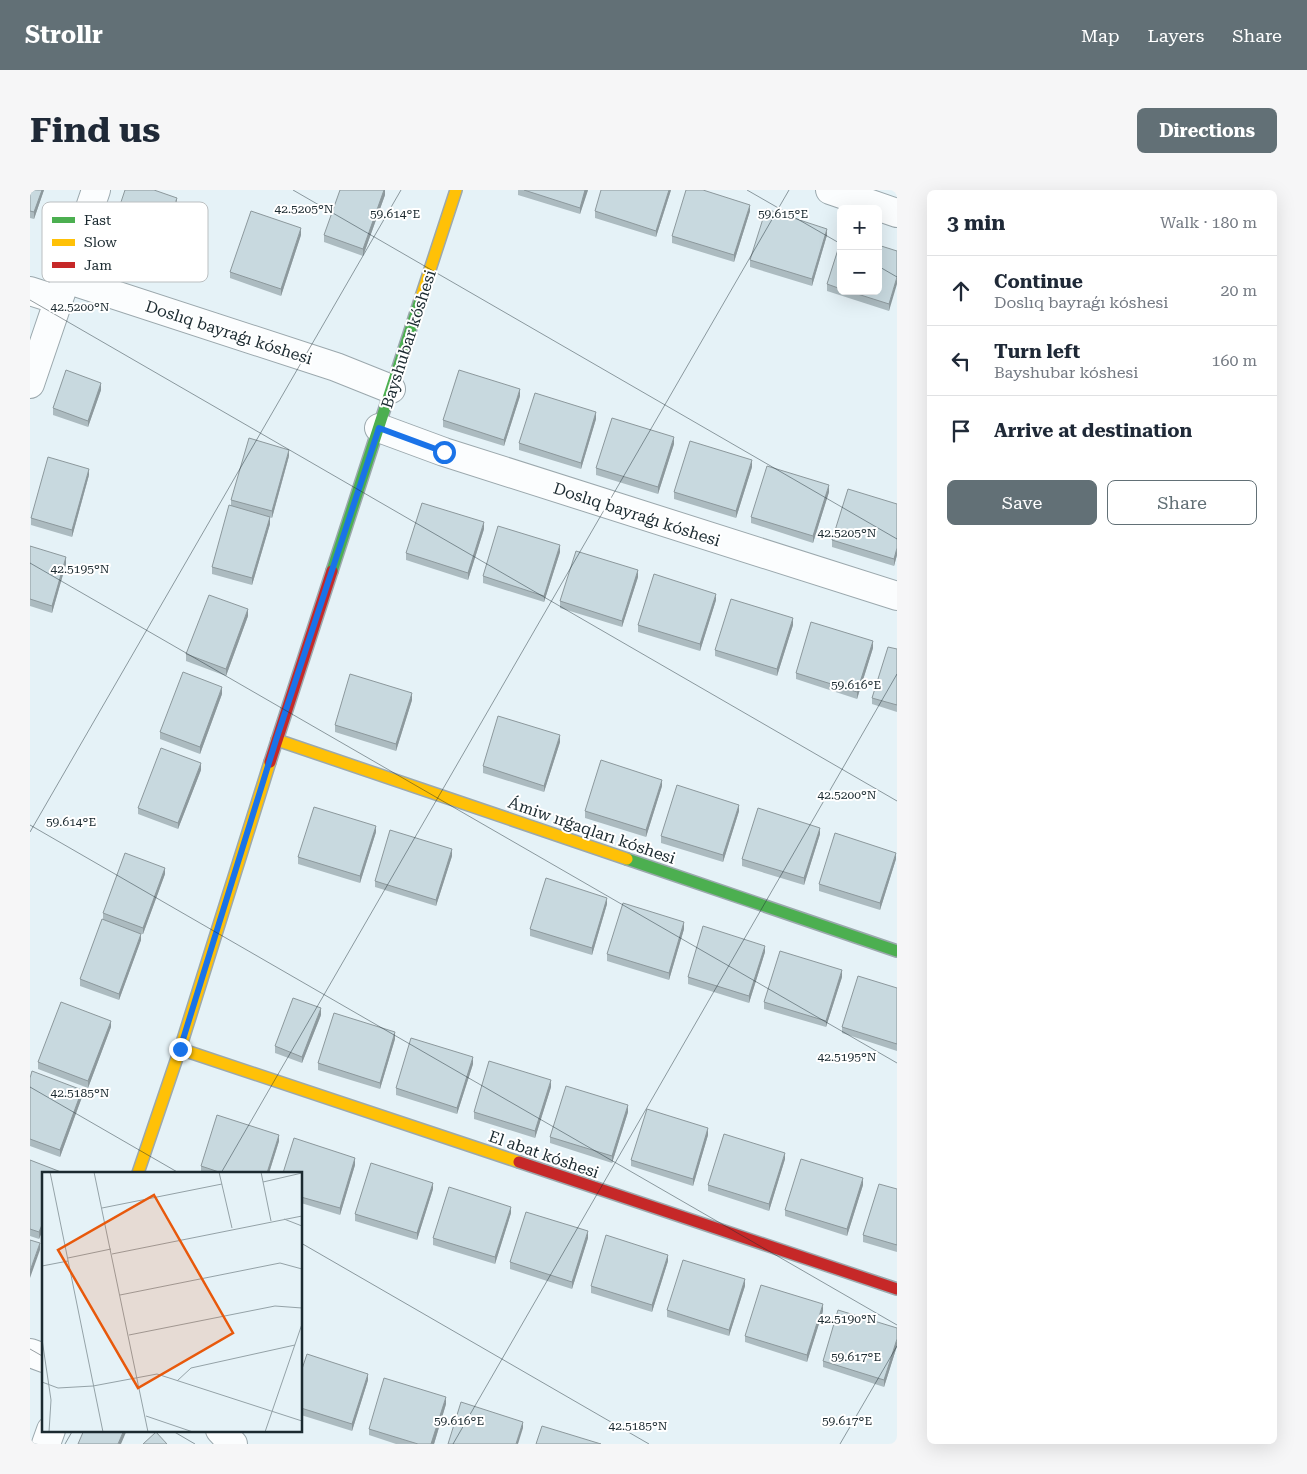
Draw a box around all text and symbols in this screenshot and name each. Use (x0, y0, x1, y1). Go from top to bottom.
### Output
text: Strollr (25, 21, 103, 49)
text: Map (1081, 25, 1120, 46)
text: Layers (1148, 25, 1204, 46)
text: Share (1232, 25, 1282, 46)
button: Directions (1137, 108, 1277, 153)
text: Find us (30, 110, 160, 151)
legend (42, 202, 208, 282)
text: 42.5205°N (275, 202, 334, 216)
map controls (837, 205, 882, 295)
button: + (837, 205, 882, 250)
text: 59.614°E (370, 207, 420, 221)
text: 59.615°E (758, 207, 808, 221)
text: 3 min (947, 211, 1005, 235)
text: Fast (84, 212, 111, 228)
text: Walk · 180 m (1160, 213, 1257, 232)
text: Slow (84, 234, 117, 250)
button: − (837, 250, 882, 295)
text: Jam (84, 257, 112, 273)
street label: Bayshubar kóshesi (377, 268, 440, 411)
text: Continue (994, 270, 1083, 293)
icon: ahead (947, 277, 975, 305)
text: 20 m (1220, 281, 1257, 300)
text: Doslıq bayraǵı kóshesi (994, 293, 1168, 312)
street label: Doslıq bayraǵı kóshesi (143, 297, 315, 368)
text: 42.5200°N (51, 300, 110, 314)
text: Turn left (994, 340, 1080, 363)
icon: left (947, 347, 975, 375)
text: 160 m (1211, 351, 1257, 370)
text: Bayshubar kóshesi (994, 363, 1138, 382)
icon: arrive (947, 417, 975, 445)
text: Arrive at destination (994, 419, 1192, 442)
route start (433, 441, 456, 464)
street label: Doslıq bayraǵı kóshesi (551, 479, 723, 550)
button: Save (947, 480, 1097, 525)
button: Share (1107, 480, 1257, 525)
text: 42.5205°N (818, 526, 877, 540)
text: 42.5195°N (51, 562, 110, 576)
text: 59.616°E (831, 678, 881, 692)
text: 42.5200°N (818, 788, 877, 802)
street label: Ámiw ırǵaqları kóshesi (506, 793, 678, 868)
text: 59.614°E (46, 815, 96, 829)
route end (169, 1038, 192, 1061)
text: 42.5195°N (818, 1050, 877, 1064)
text: 42.5185°N (51, 1086, 110, 1100)
street label: El abat kóshesi (486, 1127, 602, 1182)
inset map (42, 1172, 302, 1432)
text: 42.5190°N (818, 1312, 877, 1326)
text: 59.617°E (831, 1350, 881, 1364)
text: 59.616°E (434, 1414, 484, 1428)
text: 59.617°E (822, 1414, 872, 1428)
text: 42.5185°N (609, 1419, 668, 1433)

